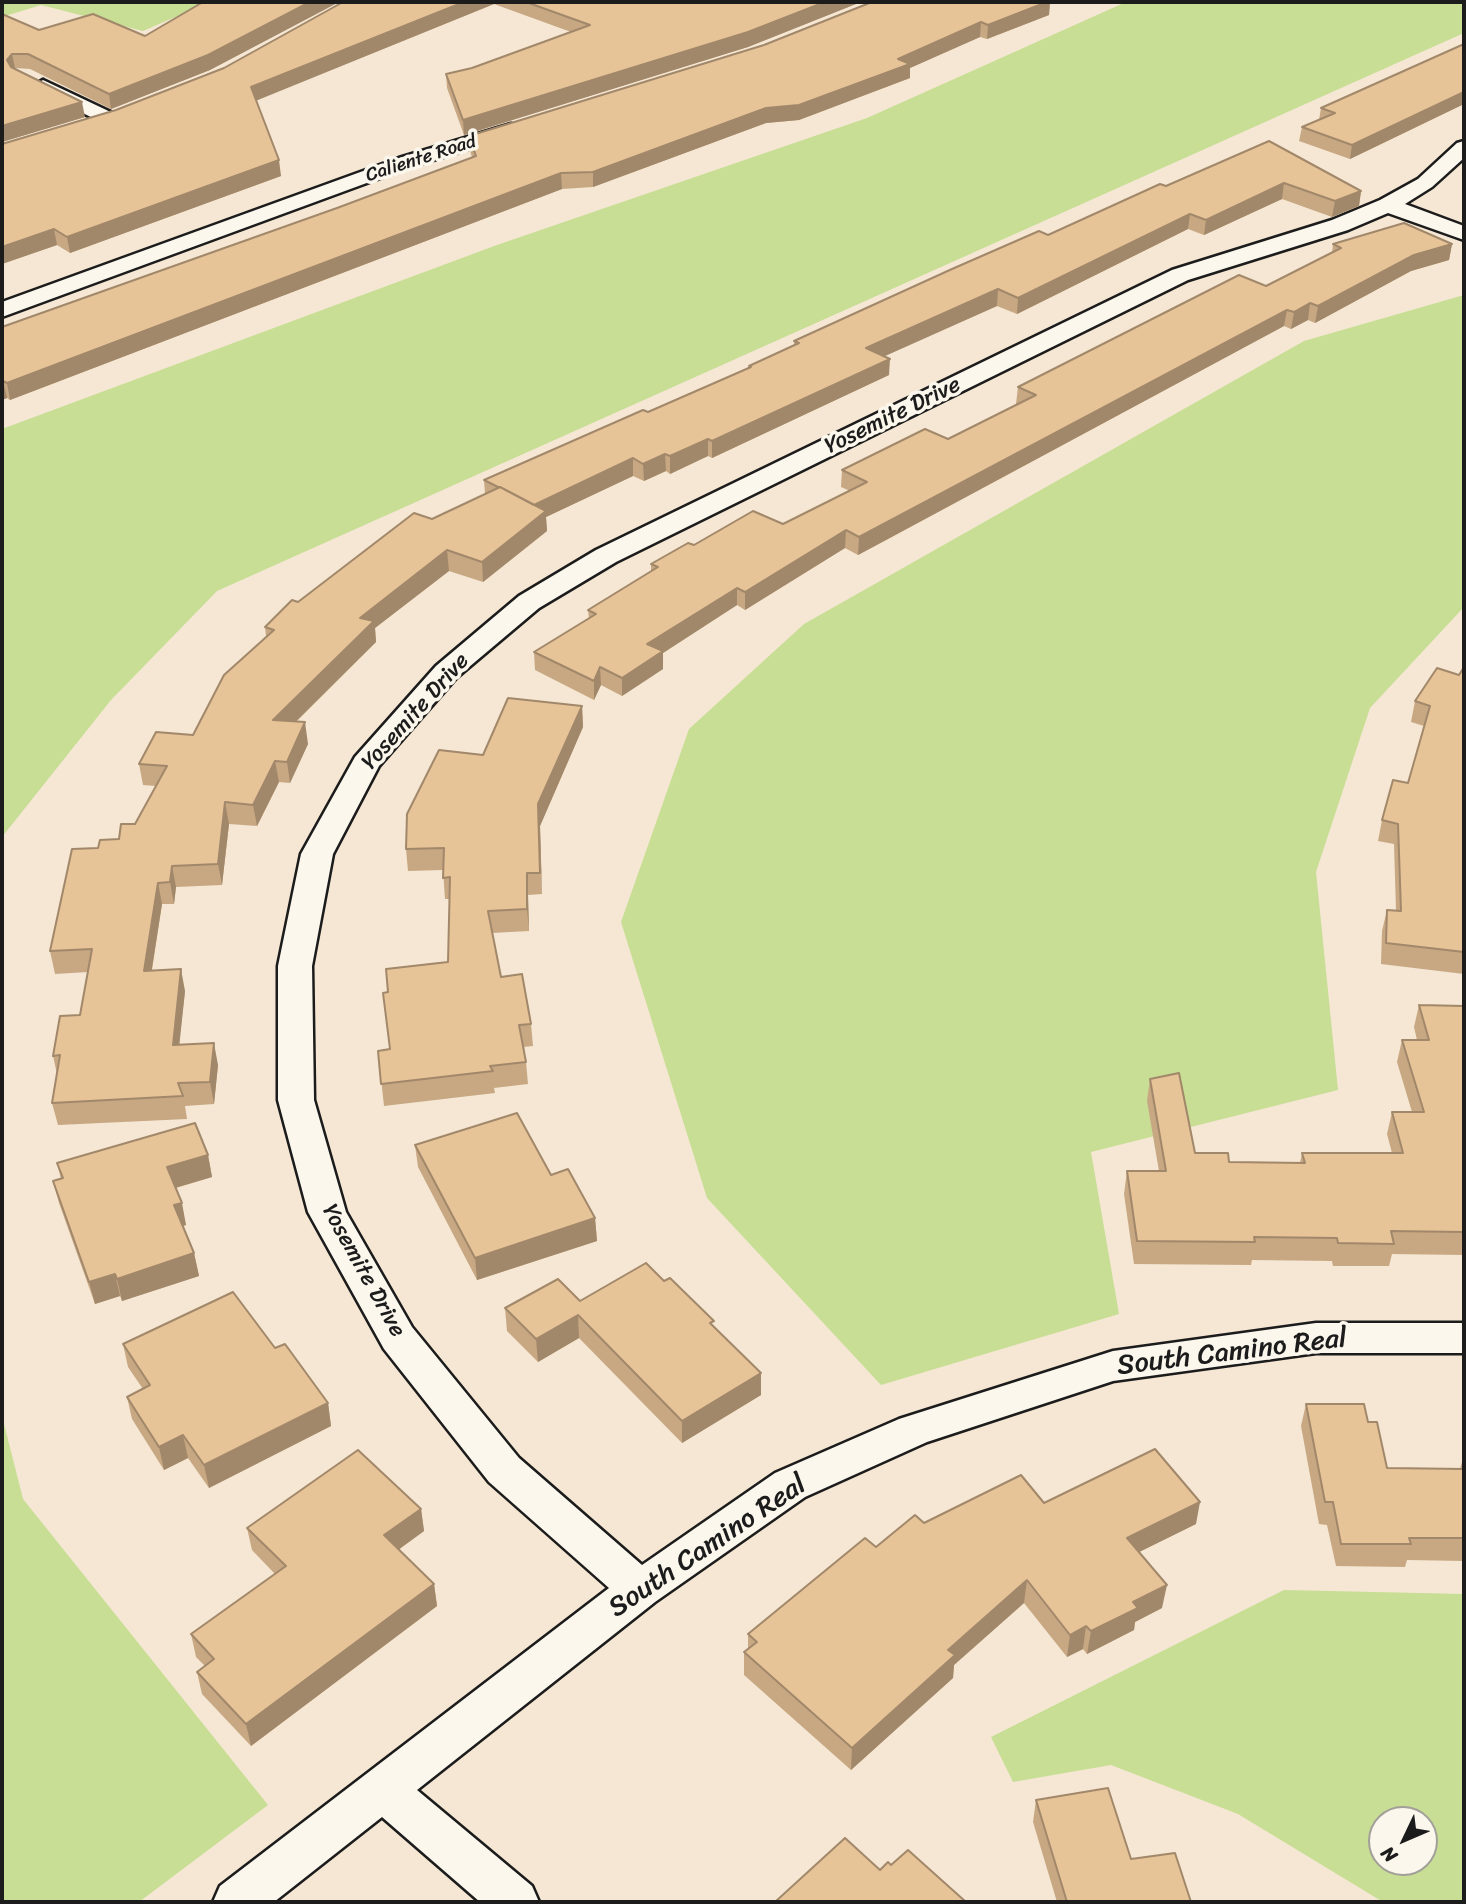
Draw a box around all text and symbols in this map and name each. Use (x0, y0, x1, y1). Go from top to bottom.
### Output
street label: Caliente Road (363, 130, 479, 188)
street label: Yosemite Drive (821, 371, 965, 461)
street label: Yosemite Drive (356, 648, 476, 776)
street label: Yosemite Drive (315, 1200, 411, 1342)
street label: South Camino Real (1115, 1322, 1349, 1384)
street label: South Camino Real (603, 1468, 813, 1626)
north arrow (1368, 1806, 1438, 1876)
text: N (1373, 1838, 1405, 1871)

